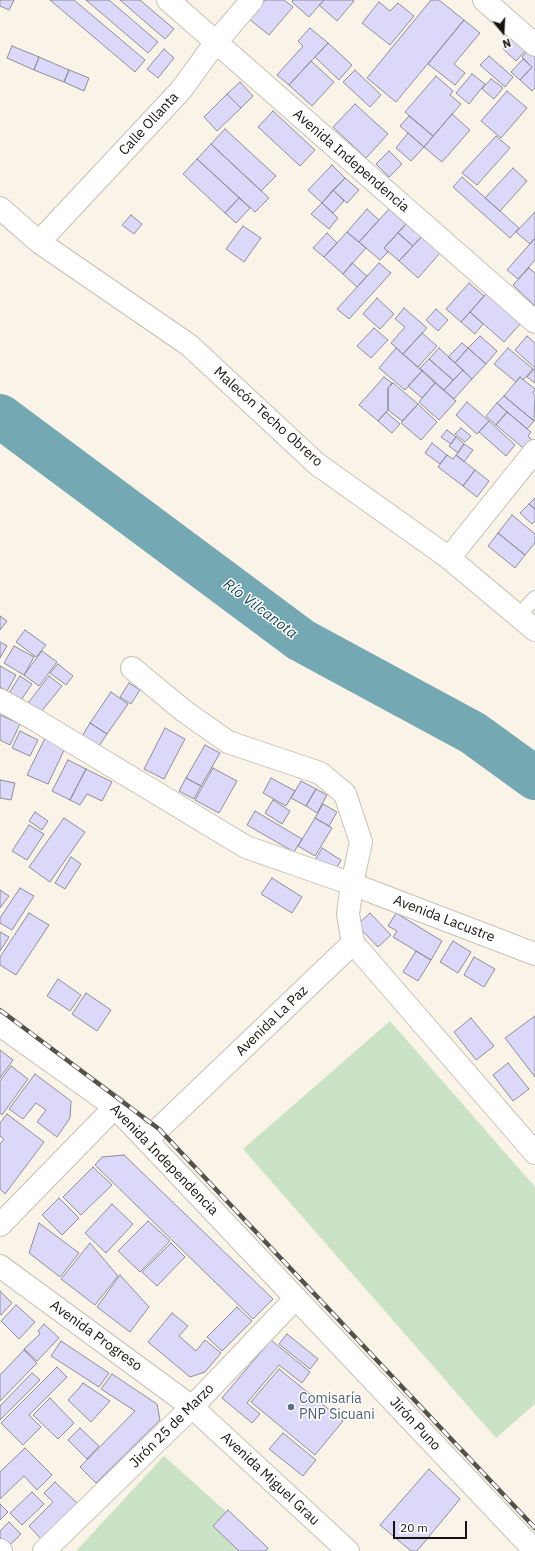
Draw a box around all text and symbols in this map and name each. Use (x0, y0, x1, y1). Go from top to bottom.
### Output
north arrow (483, 12, 523, 52)
text: N (501, 36, 513, 51)
street label: Calle Ollanta (116, 89, 182, 159)
street label: Avenida Independencia (289, 106, 413, 216)
street label: Malecón Techo Obrero (210, 364, 326, 470)
water label: Río Vilcanota (219, 575, 301, 643)
street label: Avenida Lacustre (391, 892, 497, 946)
street label: Avenida La Paz (232, 982, 312, 1060)
street label: Avenida Independencia (106, 1101, 222, 1219)
street label: Avenida Progreso (47, 1297, 145, 1375)
street label: Jirón 25 de Marzo (126, 1380, 218, 1472)
place label: Comisaría PNP Sicuani (299, 1391, 375, 1424)
street label: Jirón Puno (386, 1394, 444, 1454)
marker: Comisaría PNP Sicuani (286, 1402, 296, 1412)
street label: Avenida Miguel Grau (217, 1429, 323, 1529)
scale bar (395, 1513, 469, 1539)
text: 20 m (400, 1520, 428, 1535)

